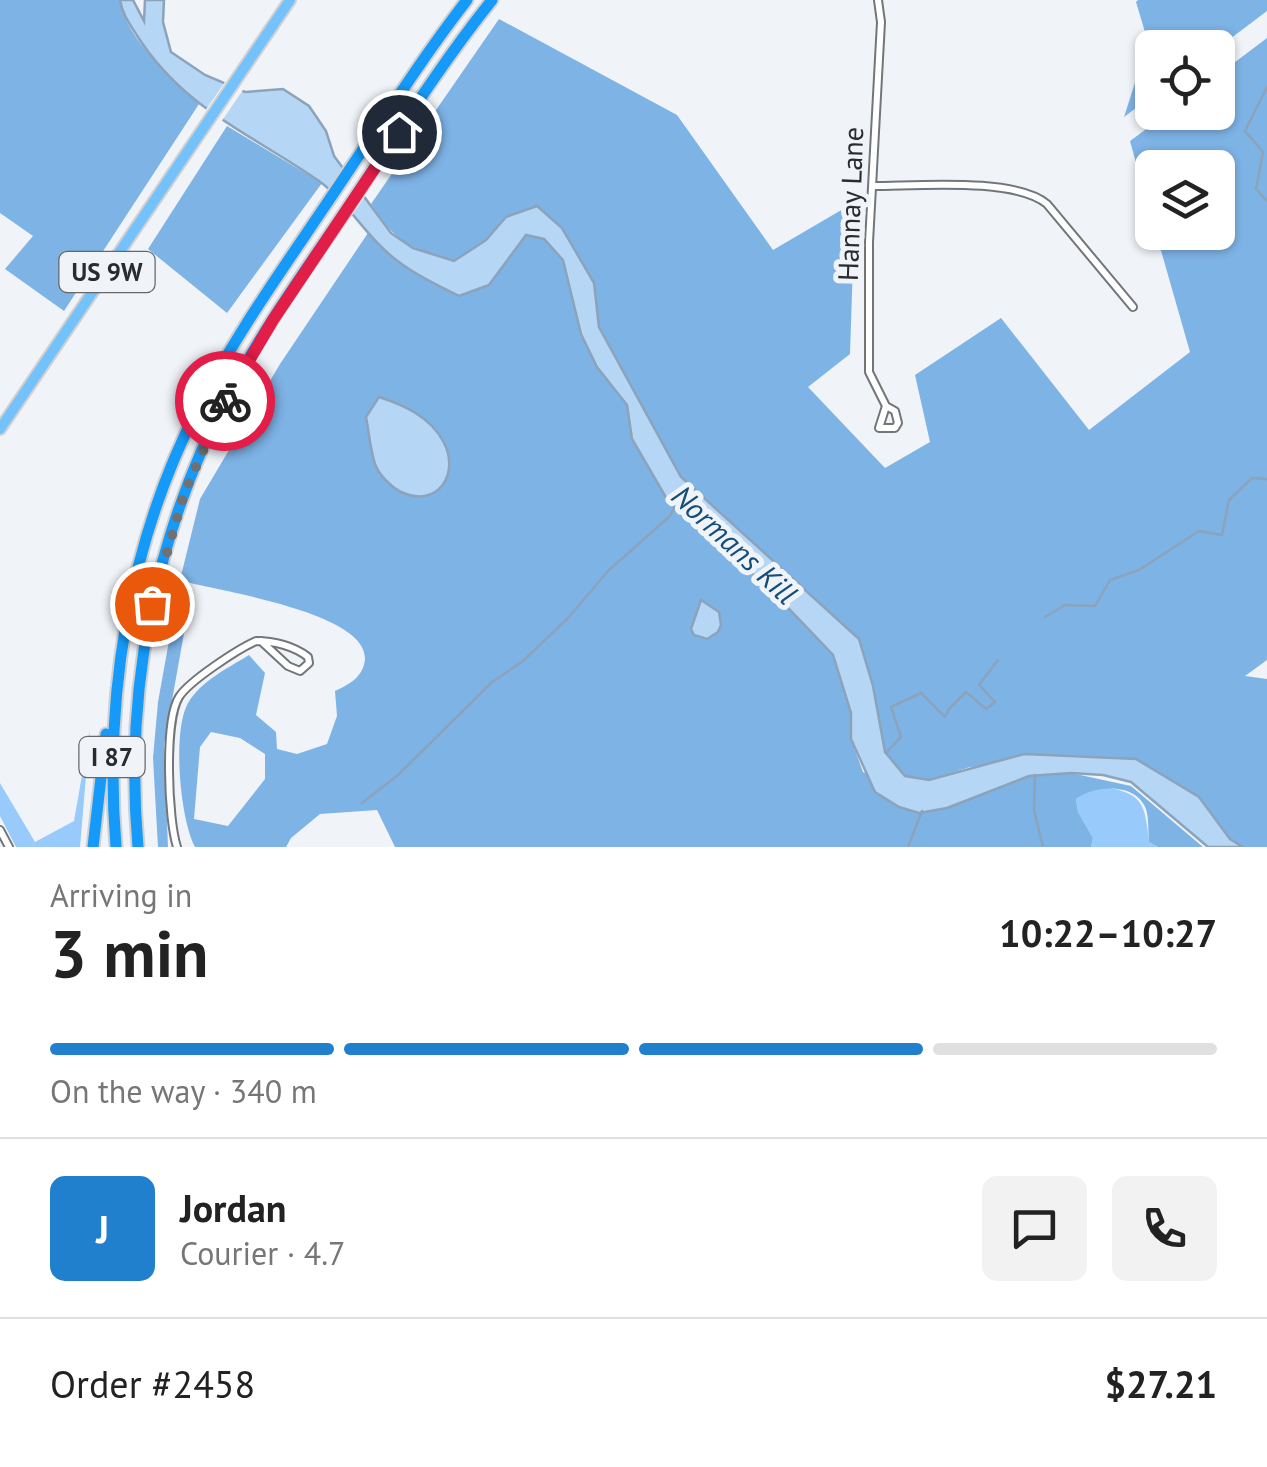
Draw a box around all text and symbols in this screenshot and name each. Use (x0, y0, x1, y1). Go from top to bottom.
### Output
map controls (1135, 30, 1235, 250)
button: locate (1135, 30, 1235, 130)
pin (357, 90, 442, 175)
icon: home (372, 105, 427, 160)
street label: Hannay Lane (829, 126, 871, 282)
button: layers (1135, 150, 1235, 250)
road number: US 9W (59, 252, 154, 292)
courier (175, 351, 275, 451)
icon: bike (198, 374, 253, 429)
water label: Normans Kill (664, 476, 806, 612)
pin (110, 562, 195, 647)
icon: bag (125, 577, 180, 632)
road number: I 87 (80, 737, 144, 777)
text: Arriving in (50, 874, 192, 916)
text: 10:22–10:27 (999, 908, 1217, 957)
text: 3 min (50, 911, 209, 995)
text: On the way · 340 m (50, 1070, 317, 1112)
button: chat (982, 1176, 1087, 1281)
button: phone (1112, 1176, 1217, 1281)
text: Jordan (180, 1183, 286, 1232)
text: J (96, 1204, 109, 1253)
text: Courier · 4.7 (180, 1232, 346, 1274)
text: Order #2458 (50, 1359, 255, 1408)
text: $27.21 (1104, 1359, 1217, 1408)

